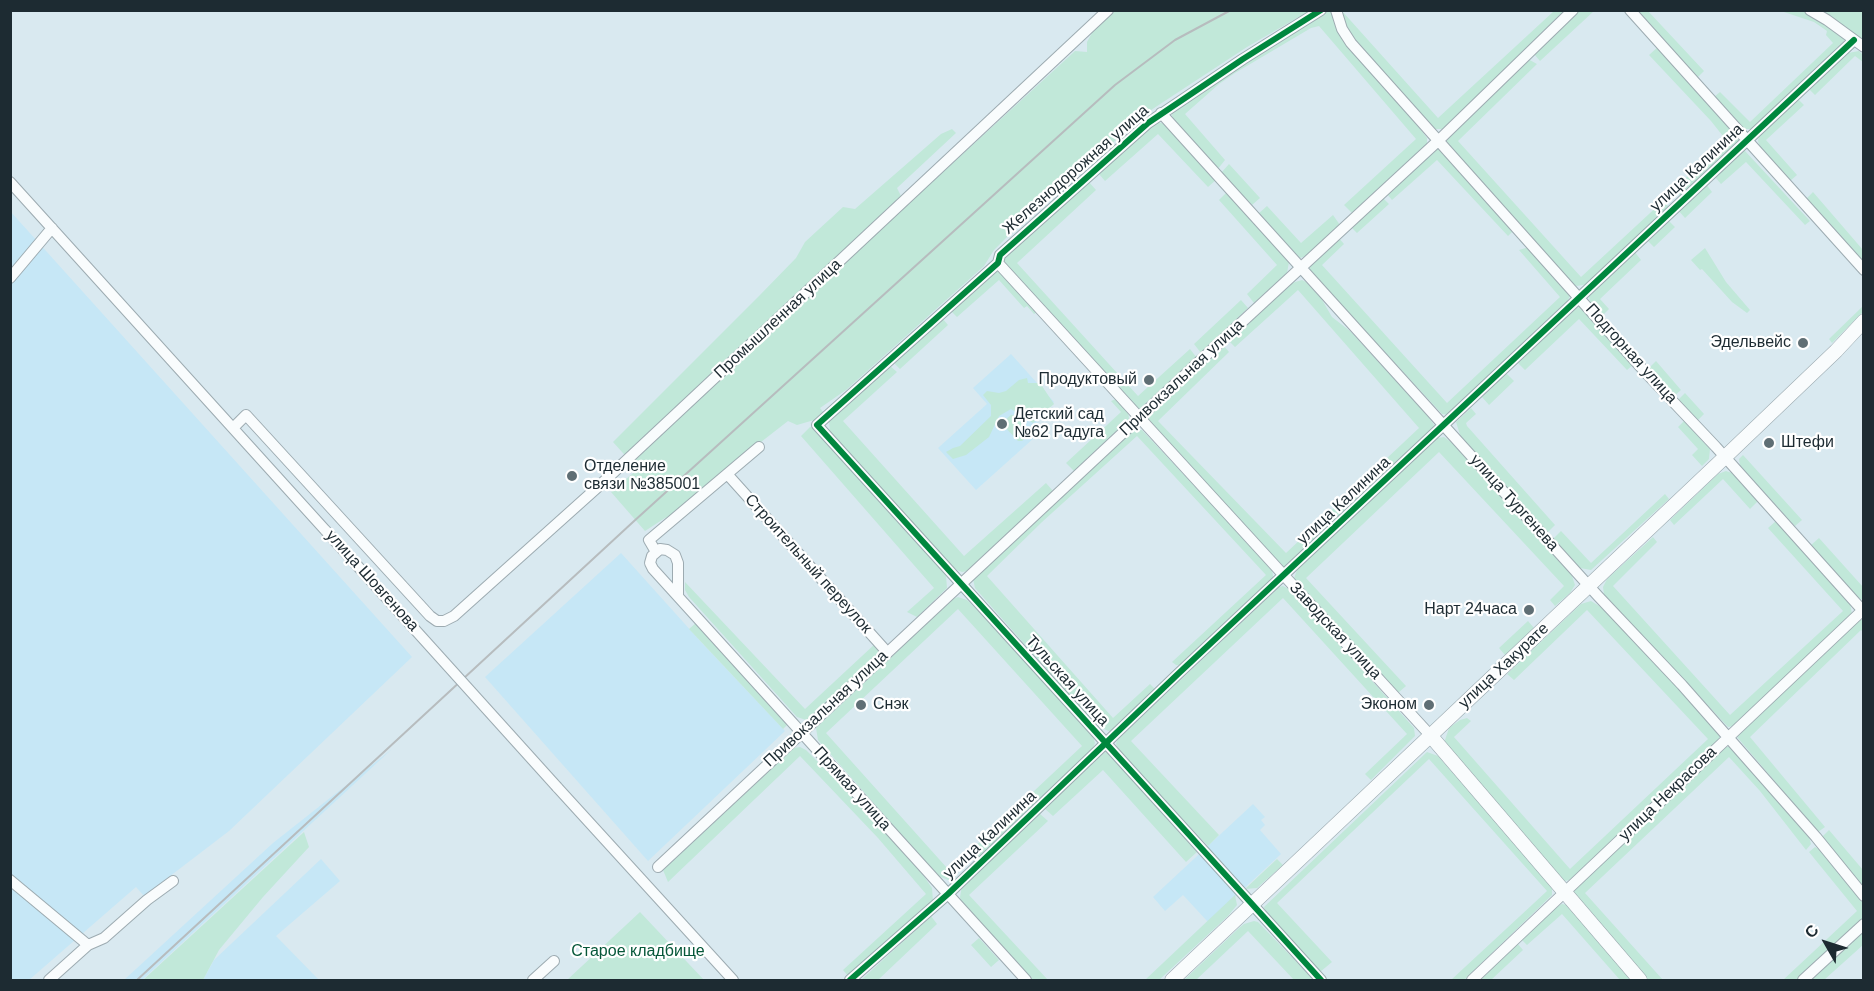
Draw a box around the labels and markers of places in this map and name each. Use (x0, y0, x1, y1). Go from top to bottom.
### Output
place label: Эдельвейс (1710, 333, 1791, 353)
marker: Эдельвейс (1796, 336, 1810, 350)
place label: Продуктовый (1039, 370, 1137, 390)
marker: Продуктовый (1142, 373, 1156, 387)
place label: Детский сад №62 Радуга (1014, 405, 1104, 443)
marker: Детский сад №62 Радуга (995, 417, 1009, 431)
place label: Штефи (1781, 433, 1834, 453)
marker: Штефи (1762, 436, 1776, 450)
place label: Отделение связи №385001 (584, 457, 700, 495)
marker: Отделение связи №385001 (565, 469, 579, 483)
place label: Нарт 24часа (1424, 600, 1517, 620)
marker: Нарт 24часа (1522, 603, 1536, 617)
place label: Снэк (873, 695, 909, 715)
place label: Эконом (1361, 695, 1417, 715)
marker: Снэк (854, 698, 868, 712)
marker: Эконом (1422, 698, 1436, 712)

